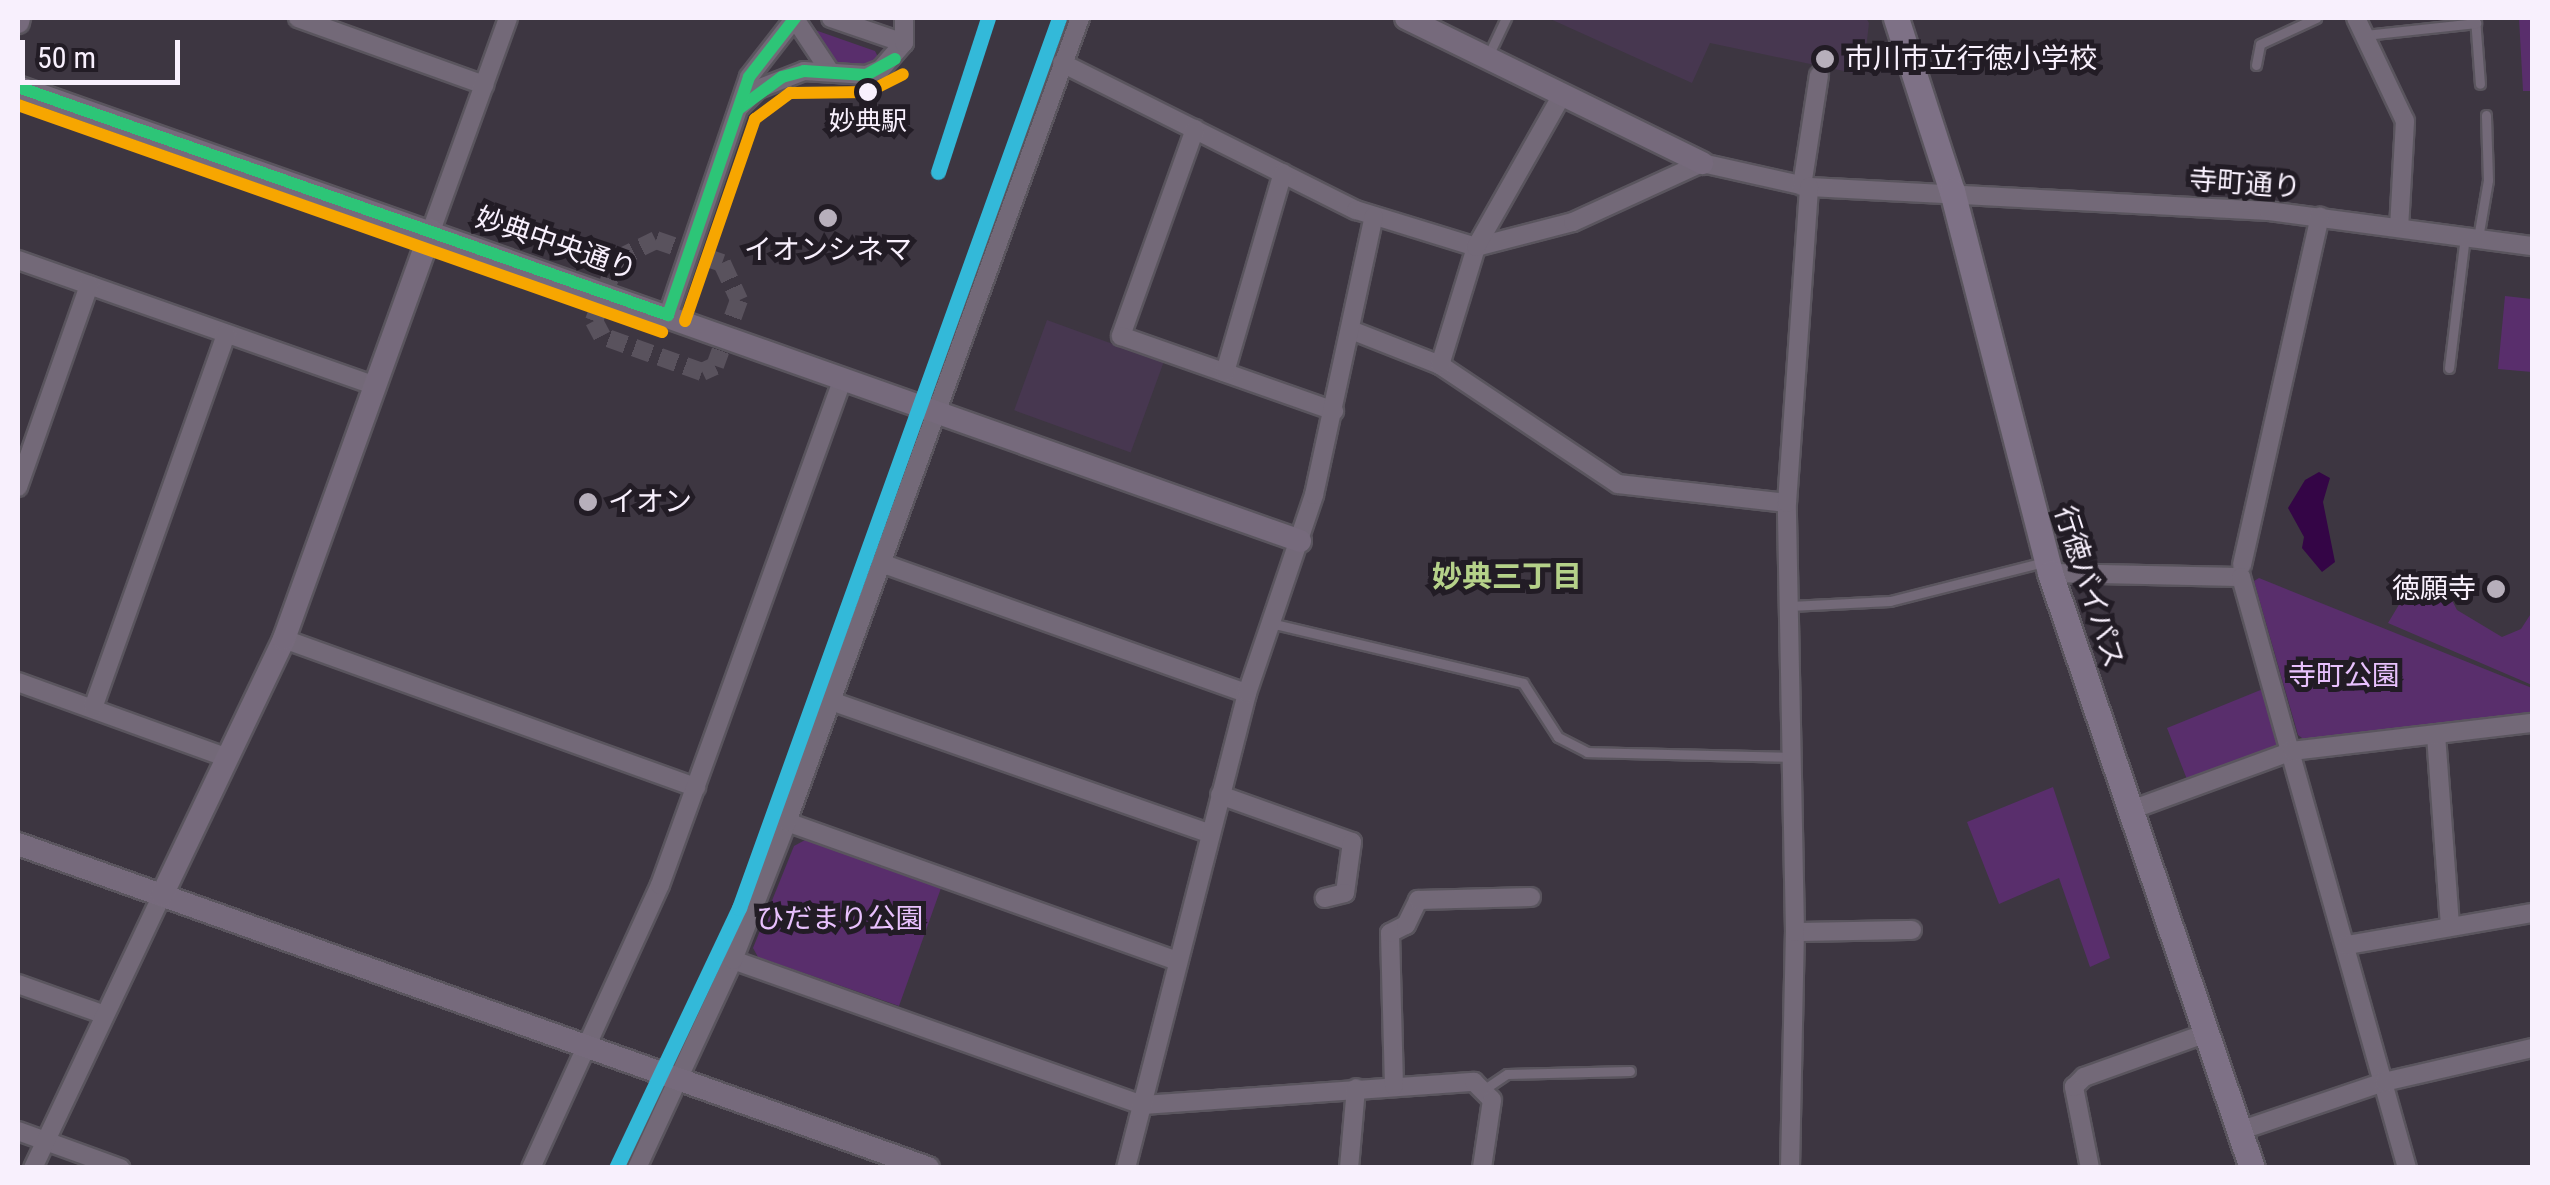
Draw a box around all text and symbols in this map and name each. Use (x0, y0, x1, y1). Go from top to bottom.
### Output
scale bar (25, 20, 185, 82)
text: 50 m (37, 40, 96, 75)
place label: 市川市立行徳小学校 (1845, 42, 2097, 76)
marker: 市川市立行徳小学校 (1814, 48, 1836, 70)
marker: 妙典駅 (858, 82, 878, 102)
place label: 妙典駅 (829, 106, 907, 138)
street label: 寺町通り (2188, 163, 2302, 205)
street label: 妙典中央通り (471, 201, 641, 287)
marker: イオンシネマ (817, 207, 839, 229)
place label: イオンシネマ (744, 233, 912, 267)
place label: イオン (608, 485, 692, 519)
marker: イオン (577, 491, 599, 513)
street label: 行徳バイパス (2047, 502, 2131, 672)
district label: 妙典三丁目 (1432, 559, 1582, 595)
place label: 徳願寺 (2392, 572, 2476, 606)
marker: 徳願寺 (2485, 578, 2507, 600)
park label: 寺町公園 (2288, 659, 2400, 693)
park label: ひだまり公園 (756, 902, 924, 936)

